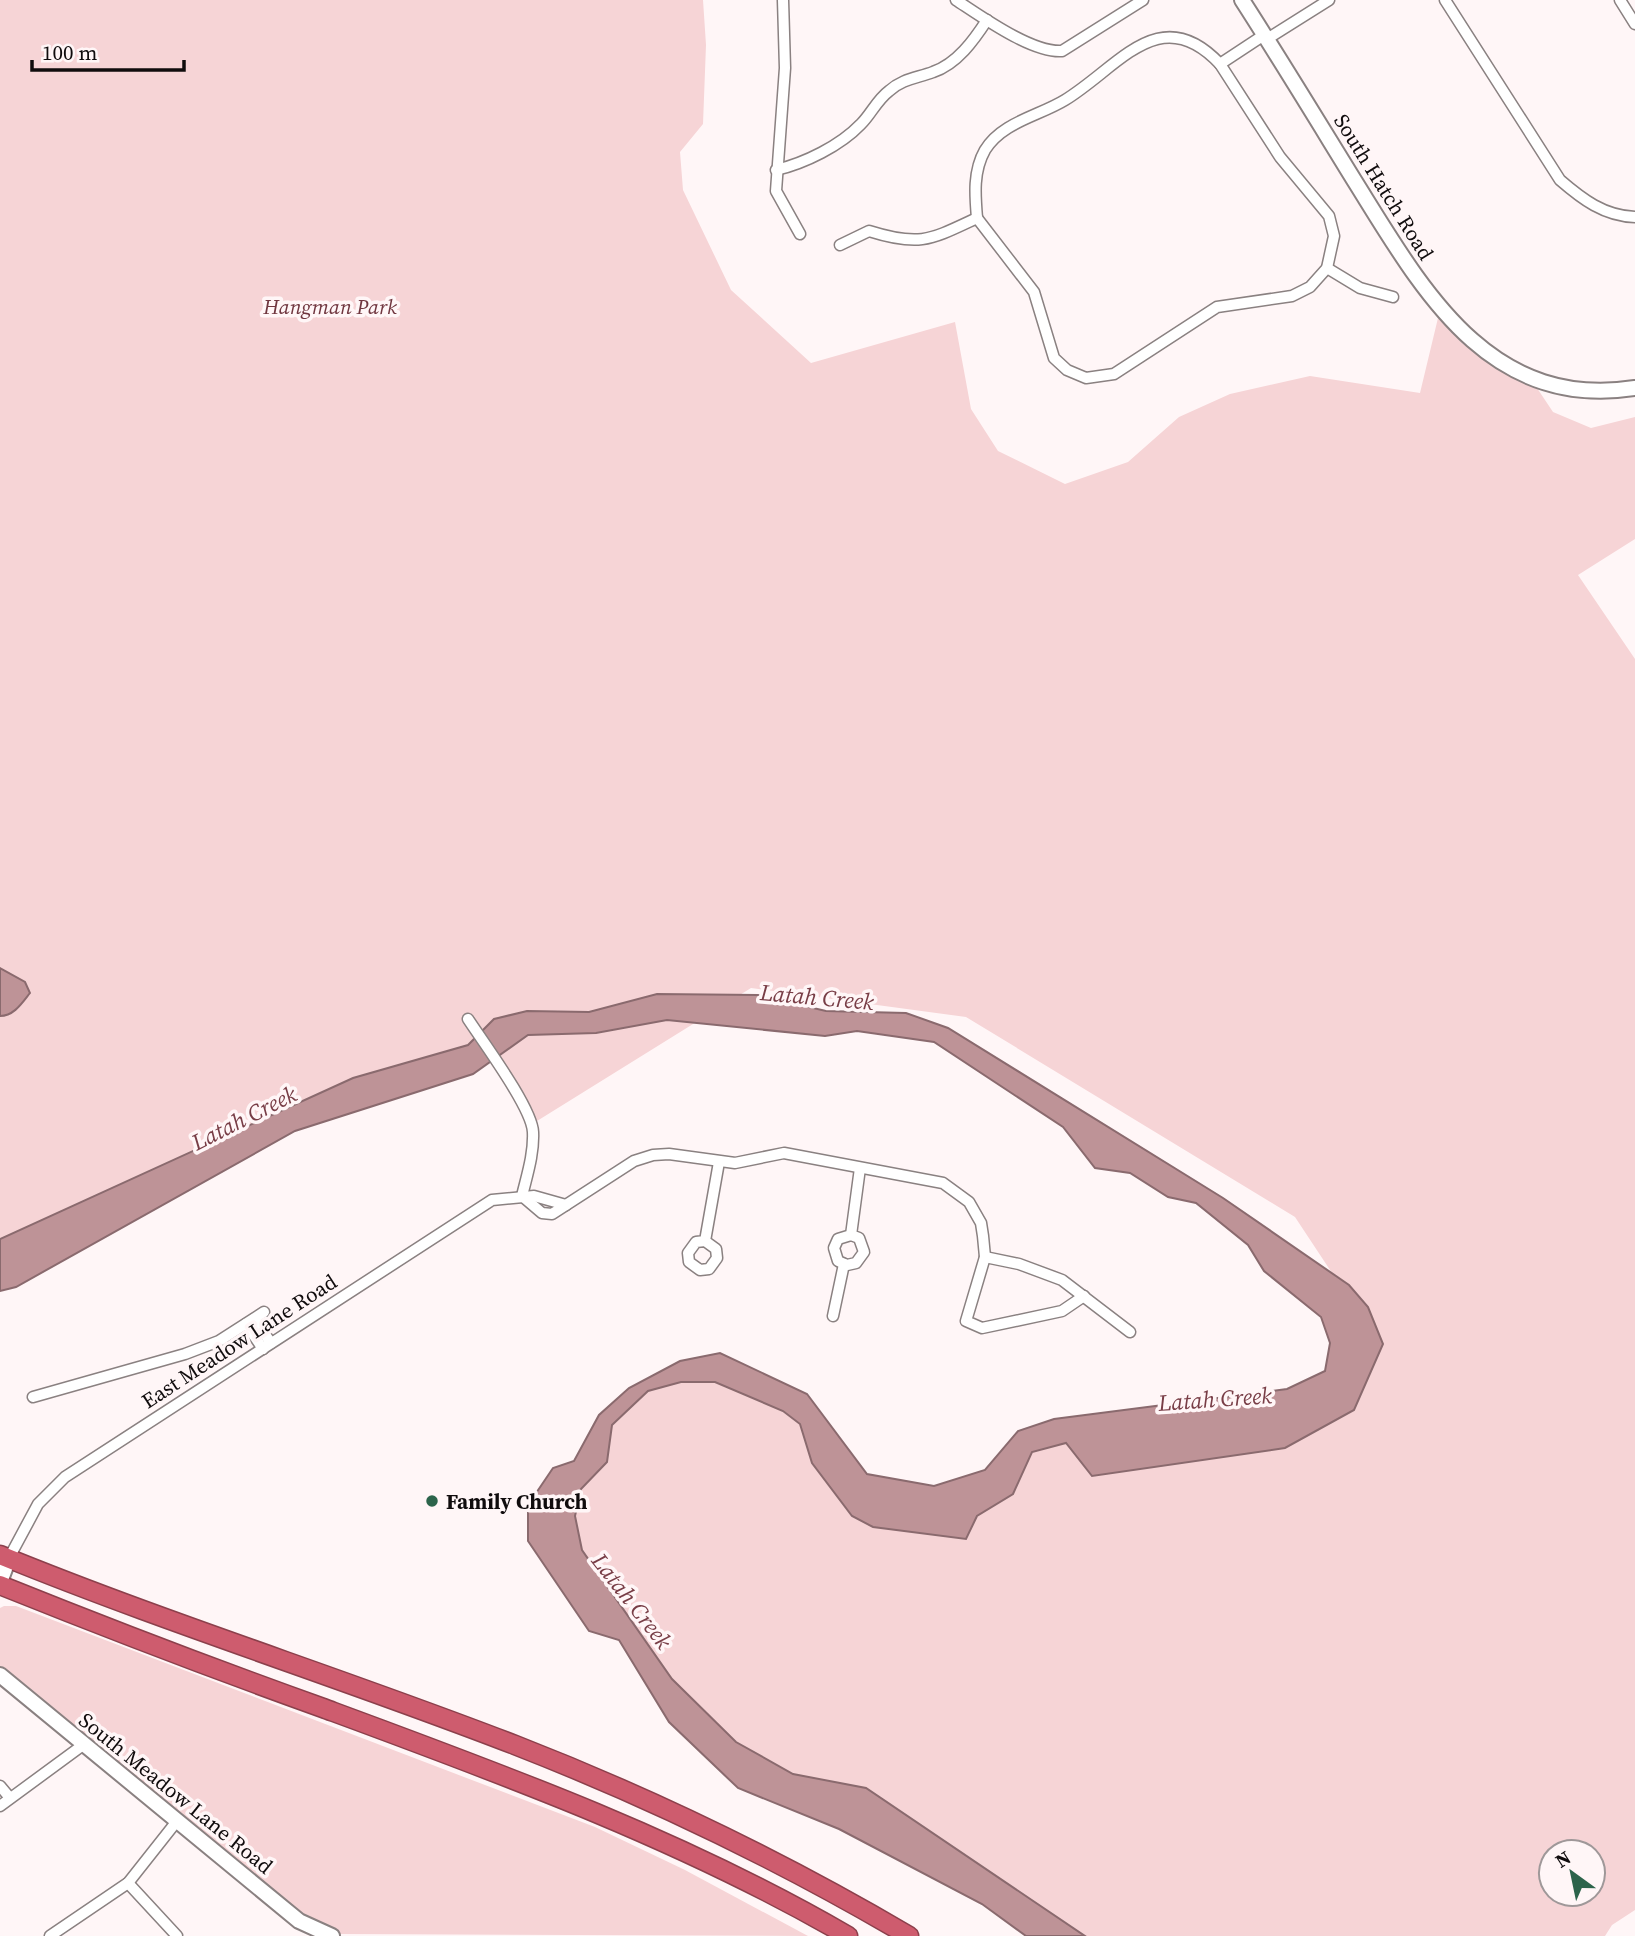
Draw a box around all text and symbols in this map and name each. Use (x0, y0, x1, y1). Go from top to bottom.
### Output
scale bar (32, 28, 184, 72)
text: 100 m (42, 38, 97, 67)
street label: South Hatch Road (1327, 108, 1441, 266)
park label: Hangman Park (262, 292, 397, 321)
water label: Latah Creek (758, 976, 875, 1018)
water label: Latah Creek (185, 1078, 302, 1159)
street label: East Meadow Lane Road (136, 1267, 342, 1415)
water label: Latah Creek (1156, 1379, 1273, 1419)
place label: Family Church (446, 1487, 587, 1516)
marker: Family Church (424, 1493, 440, 1509)
water label: Latah Creek (584, 1545, 680, 1656)
street label: South Meadow Lane Road (73, 1706, 279, 1880)
north arrow (1537, 1838, 1607, 1908)
text: N (1550, 1844, 1576, 1873)

